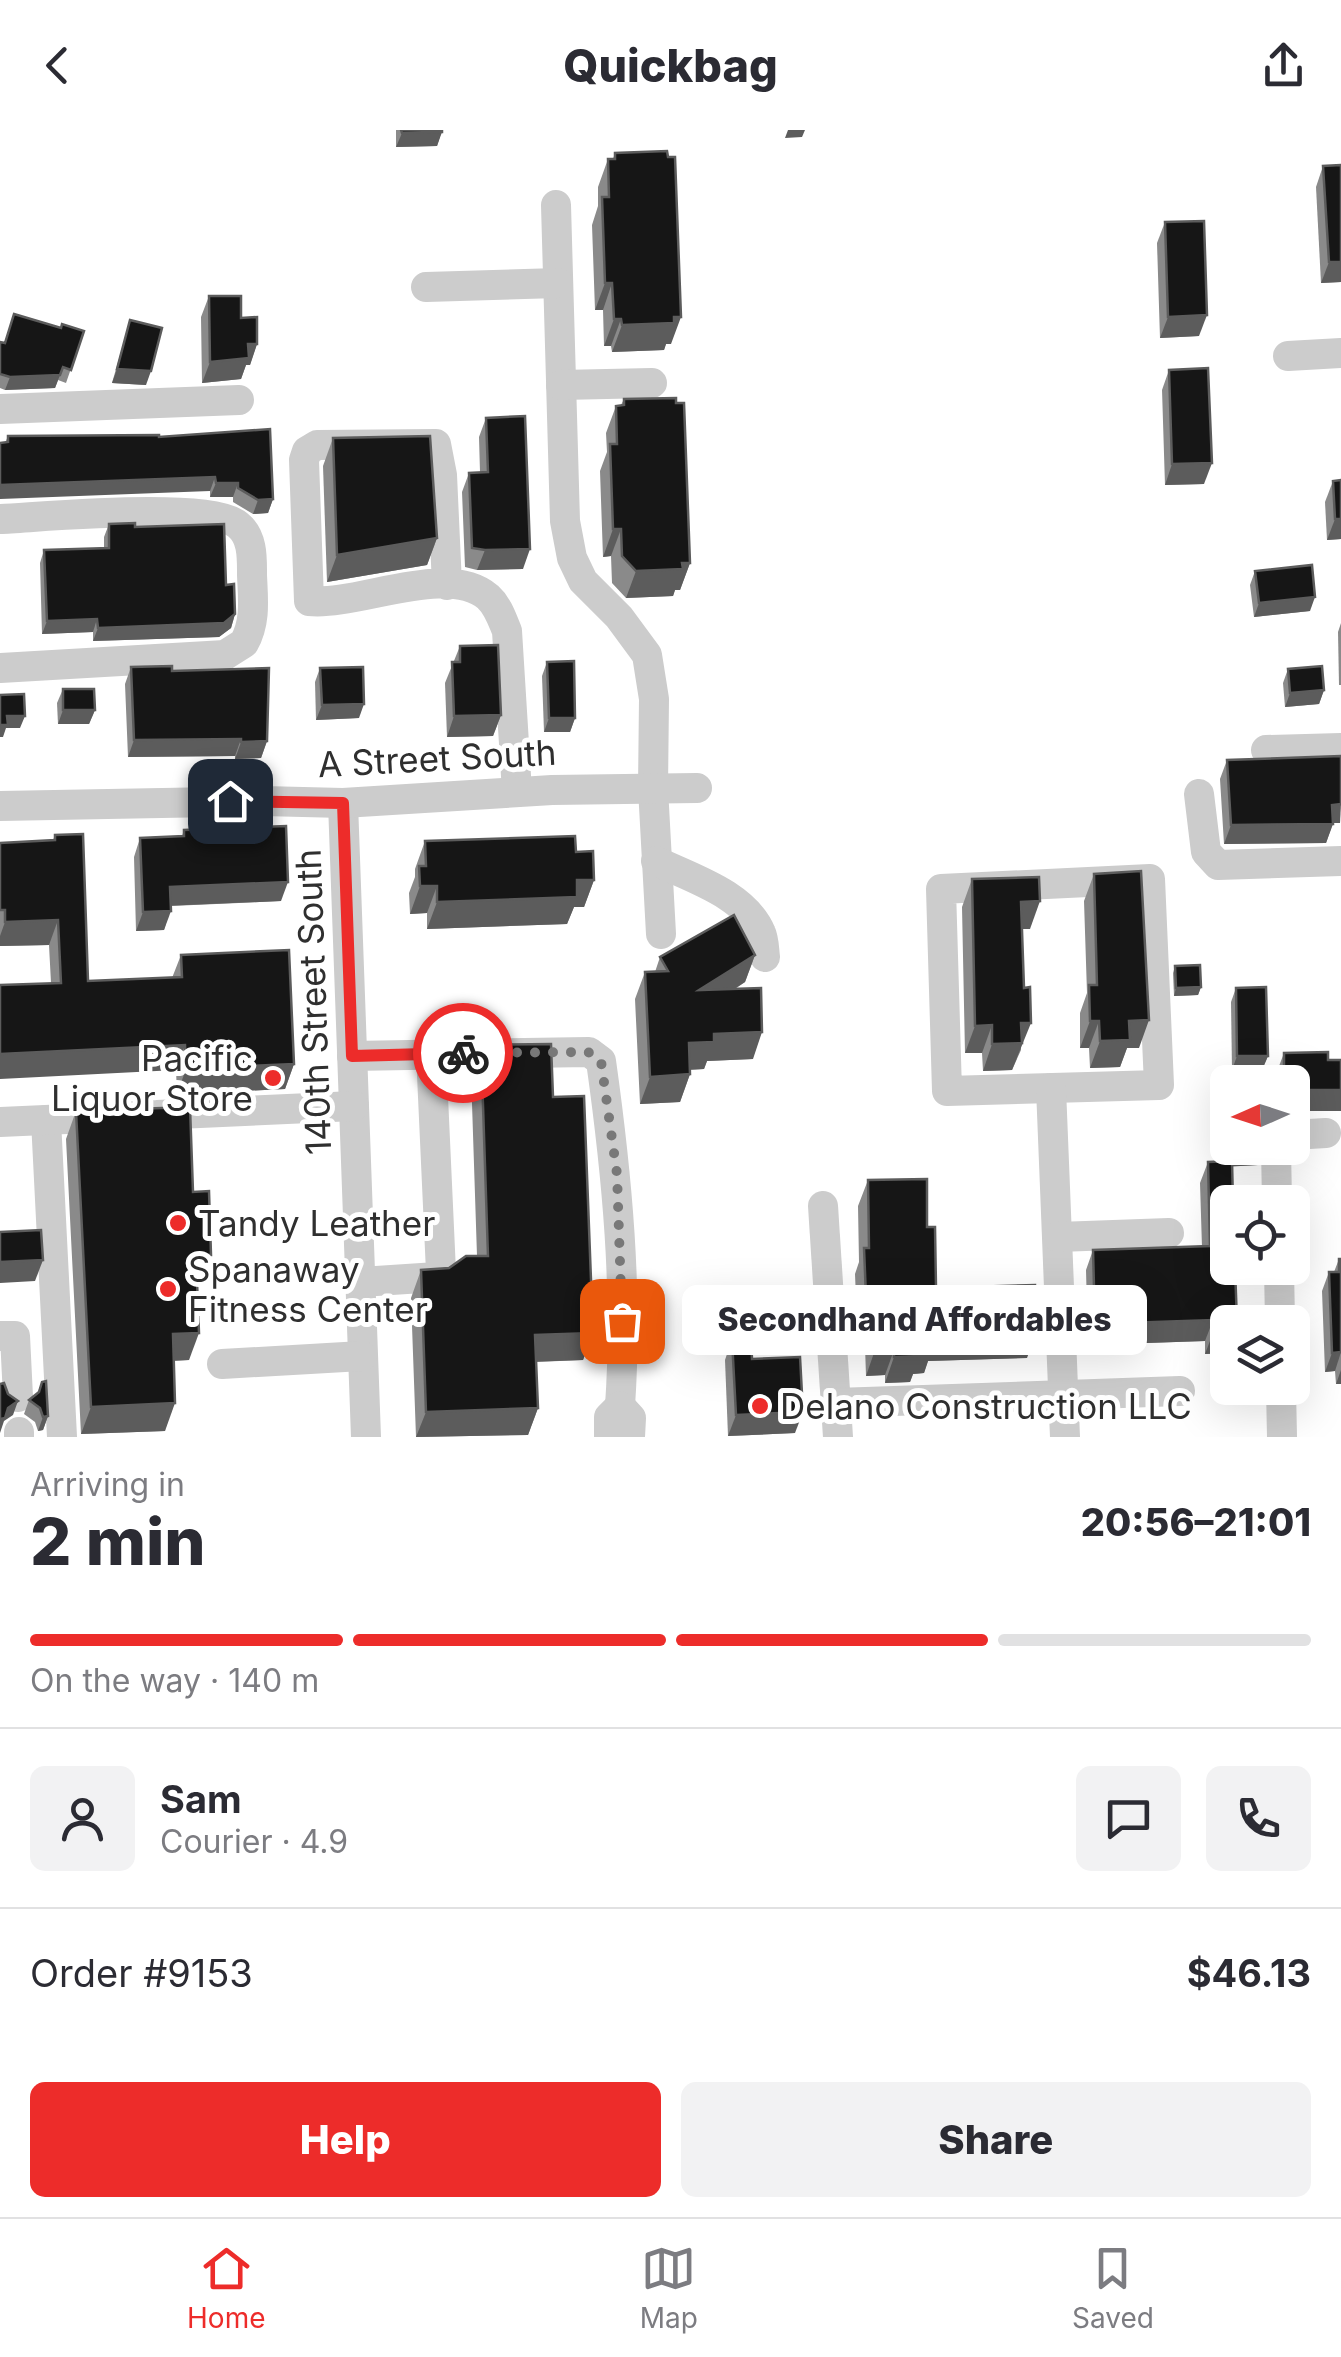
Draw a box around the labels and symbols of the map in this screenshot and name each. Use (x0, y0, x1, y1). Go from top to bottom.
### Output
street label: A Street South (317, 731, 557, 785)
pin (188, 759, 273, 844)
street label: 140th Street South (287, 848, 339, 1156)
courier (413, 1003, 513, 1103)
place label: Pacific Liquor Store (51, 1037, 253, 1119)
north arrow (1210, 1065, 1310, 1165)
marker: Pacific Liquor Store (262, 1067, 284, 1089)
place label: Tandy Leather (198, 1202, 435, 1244)
marker: Tandy Leather (167, 1212, 189, 1234)
place label: Spanaway Fitness Center (188, 1248, 428, 1330)
marker: Spanaway Fitness Center (157, 1278, 179, 1300)
pin (580, 1279, 665, 1364)
callout: Secondhand Affordables (682, 1286, 1147, 1356)
place label: Delano Construction LLC (780, 1385, 1192, 1427)
marker: Delano Construction LLC (749, 1395, 771, 1417)

